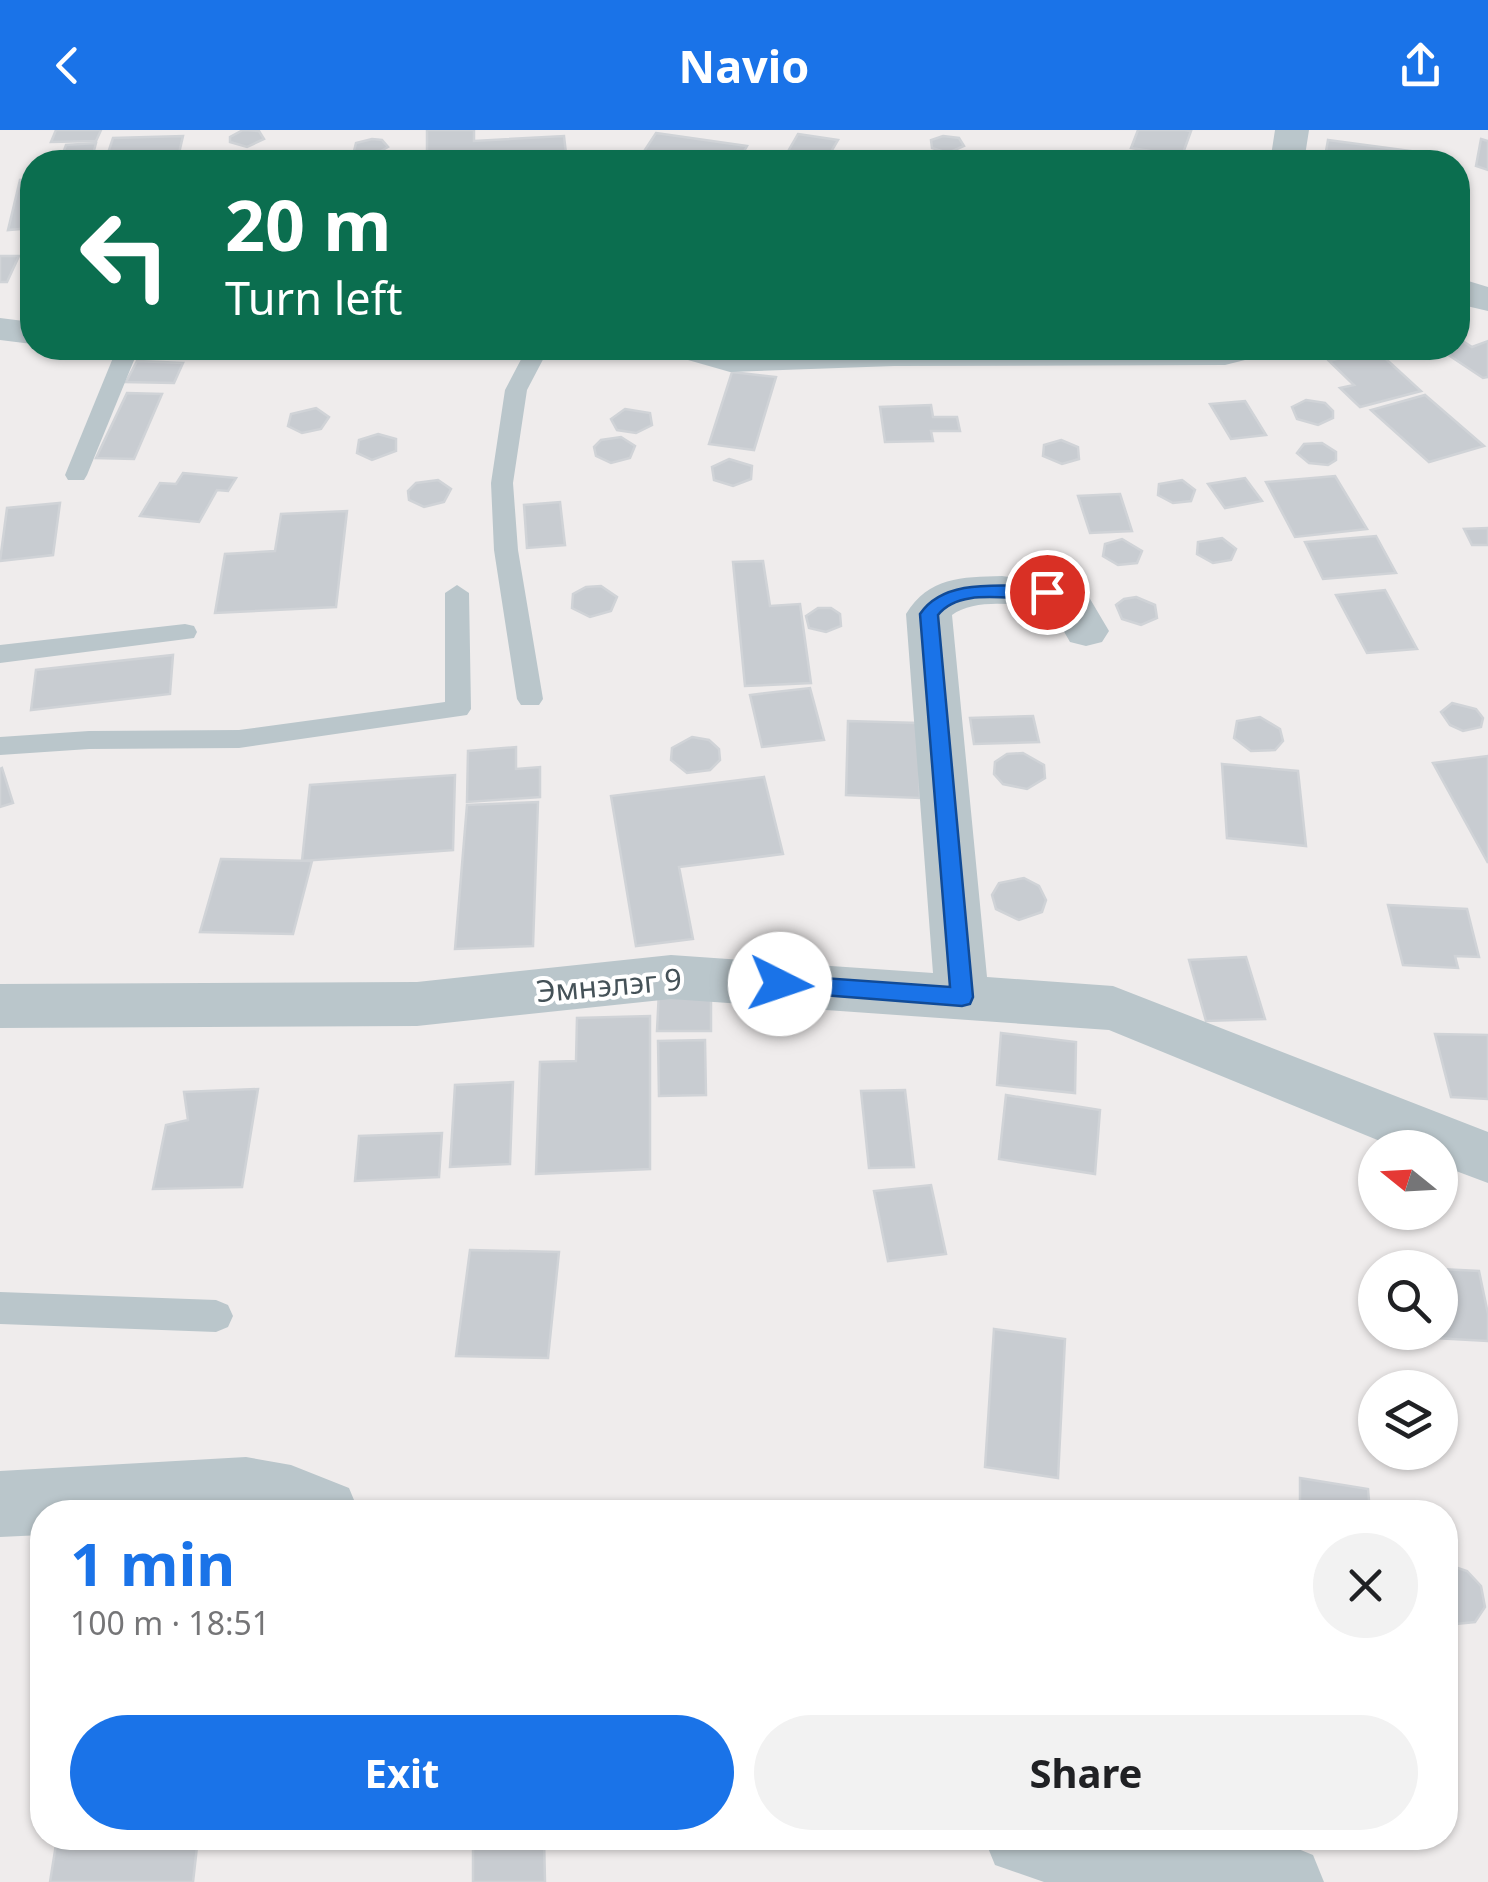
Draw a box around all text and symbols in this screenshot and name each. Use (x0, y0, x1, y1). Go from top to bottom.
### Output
text: Navio (679, 35, 809, 96)
icon: back (40, 38, 95, 93)
icon: share (1393, 38, 1448, 93)
text: 20 m (225, 176, 392, 272)
icon: left (60, 190, 190, 320)
text: Turn left (225, 267, 402, 328)
pin (1005, 550, 1090, 635)
icon: arrive (1020, 565, 1075, 620)
position arrow (728, 932, 832, 1036)
street label: Эмнэлэг 9 (534, 958, 683, 1011)
north arrow (1358, 1130, 1458, 1230)
map controls (1358, 1130, 1458, 1470)
button: search (1358, 1250, 1458, 1350)
button: layers (1358, 1370, 1458, 1470)
text: 1 min (70, 1522, 235, 1604)
button: close (1313, 1533, 1418, 1638)
text: 100 m · 18:51 (70, 1601, 270, 1644)
button: Exit (70, 1715, 734, 1830)
button: Share (754, 1715, 1418, 1830)

